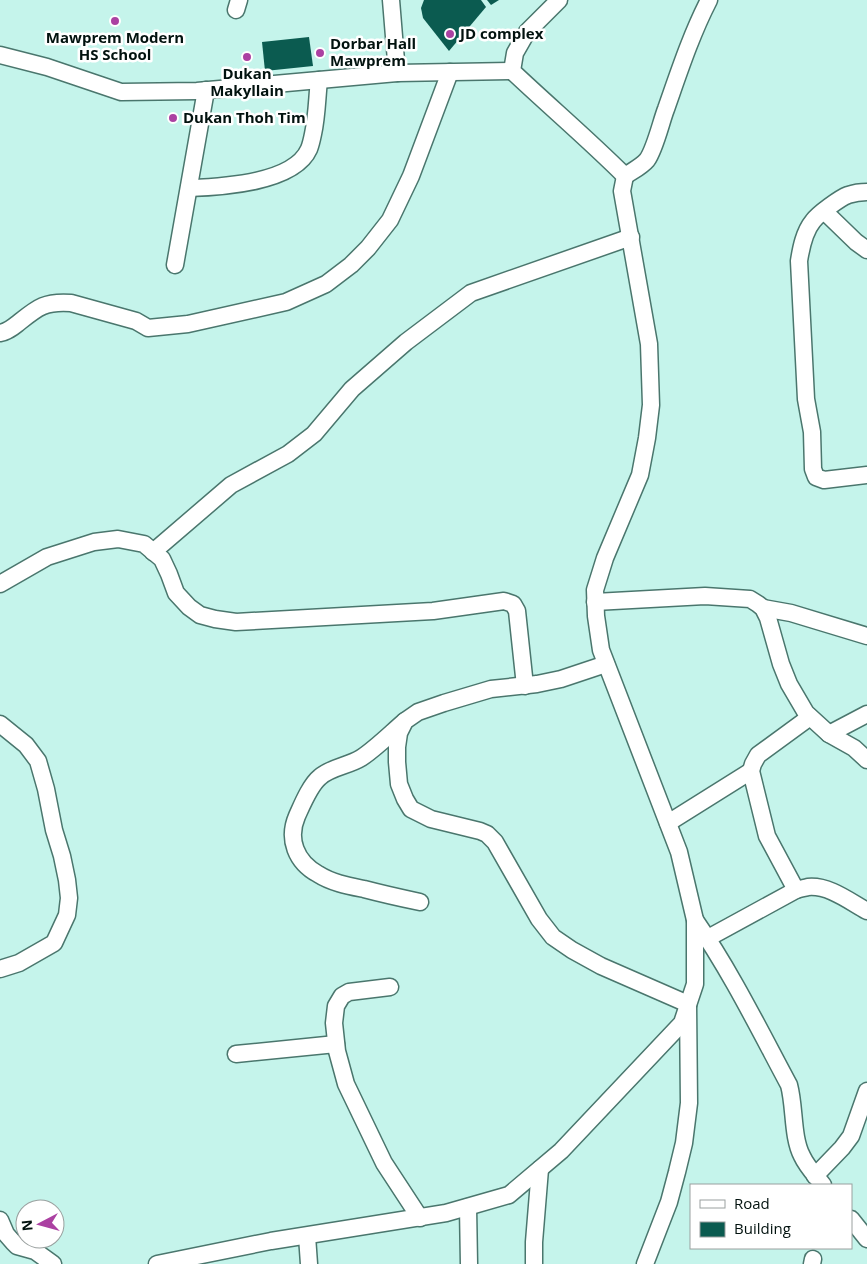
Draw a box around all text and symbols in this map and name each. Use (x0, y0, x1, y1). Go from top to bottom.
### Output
marker: Mawprem Modern HS School (109, 15, 121, 27)
place label: JD complex (458, 23, 544, 43)
place label: Mawprem Modern HS School (46, 27, 184, 64)
marker: JD complex (444, 28, 456, 40)
place label: Dorbar Hall Mawprem (330, 33, 416, 70)
marker: Dorbar Hall Mawprem (314, 47, 326, 59)
marker: Dukan Makyllain (241, 51, 253, 63)
place label: Dukan Makyllain (210, 63, 284, 100)
place label: Dukan Thoh Tim (183, 107, 306, 127)
marker: Dukan Thoh Tim (167, 112, 179, 124)
legend (690, 1184, 852, 1249)
text: Road (734, 1193, 770, 1213)
north arrow (15, 1199, 65, 1249)
text: Building (734, 1218, 791, 1238)
text: N (17, 1219, 37, 1232)

